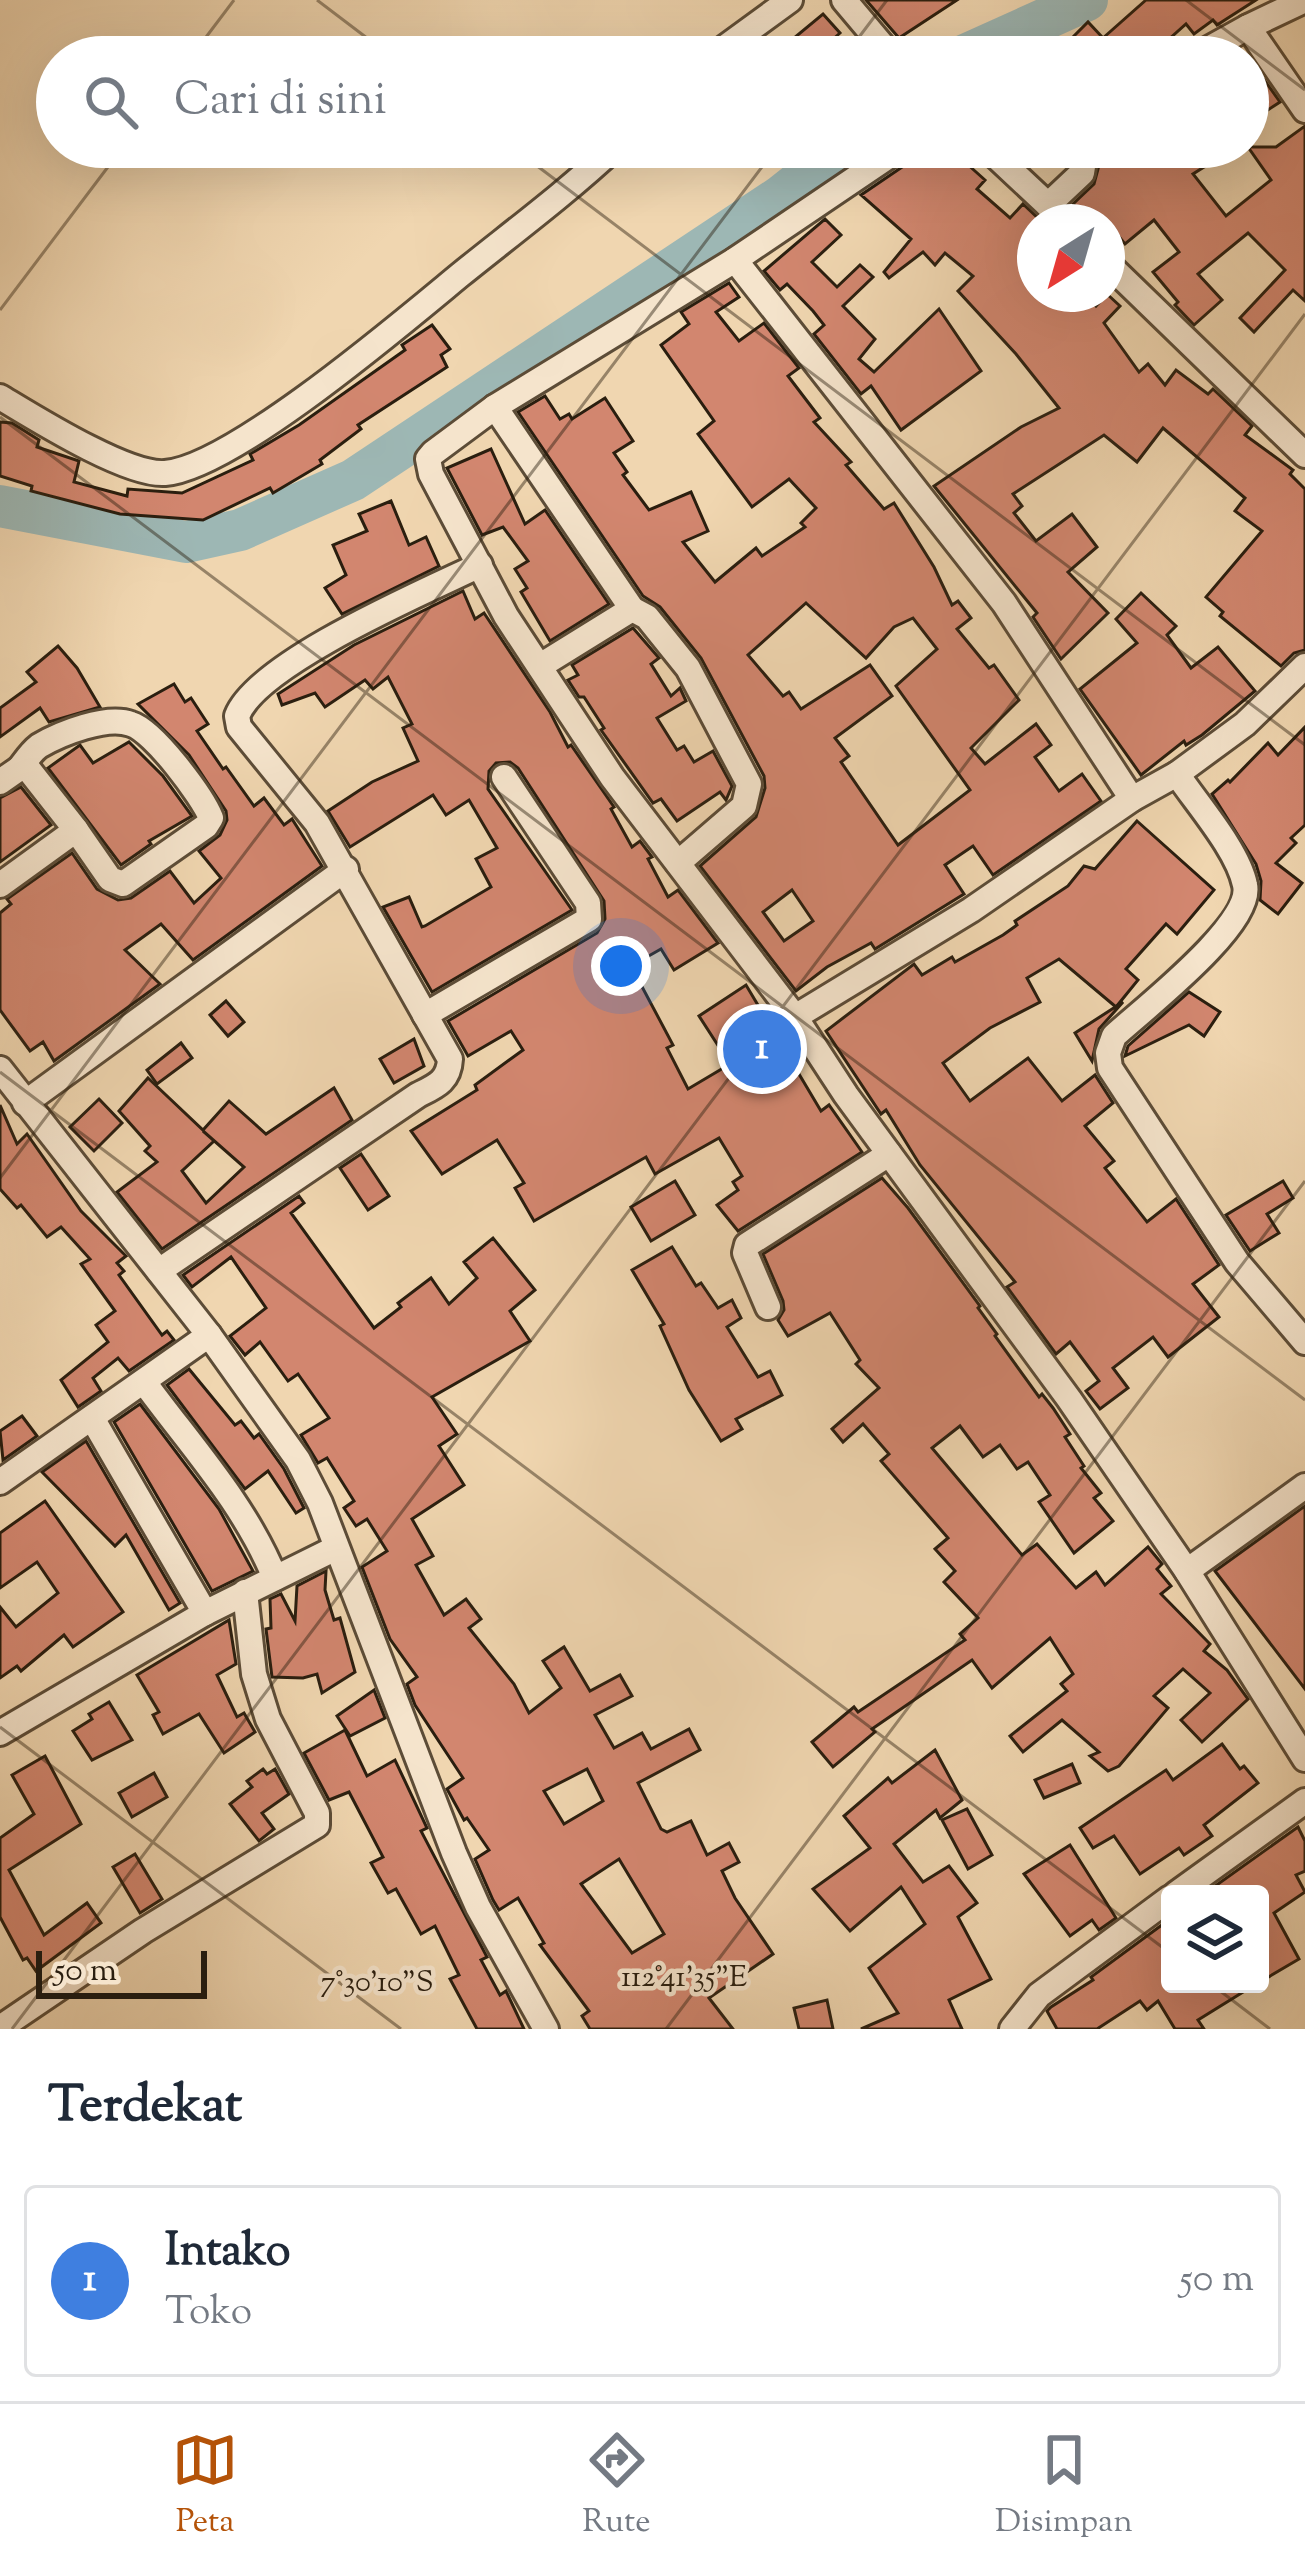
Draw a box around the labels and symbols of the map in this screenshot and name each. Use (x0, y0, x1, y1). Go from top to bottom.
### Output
north arrow (1017, 204, 1125, 312)
your location (591, 936, 651, 996)
pin: 1 (723, 1004, 801, 1094)
scale bar (36, 1945, 207, 1998)
text: 112°41'35"E (621, 1957, 747, 2000)
text: 7°30'10"S (320, 1962, 434, 2005)

